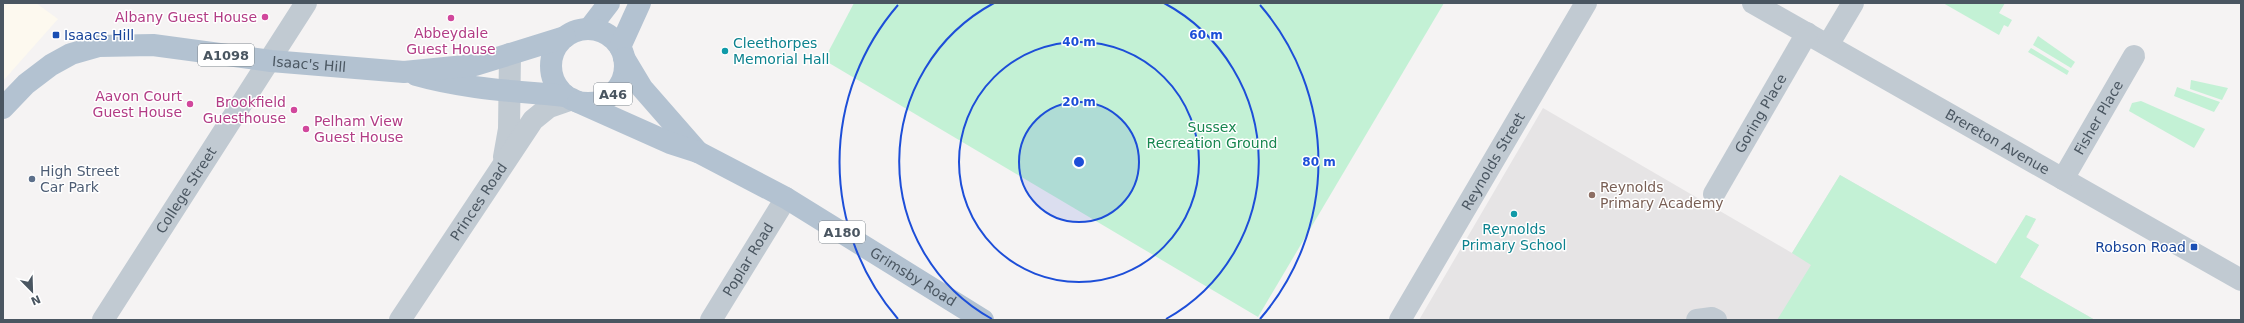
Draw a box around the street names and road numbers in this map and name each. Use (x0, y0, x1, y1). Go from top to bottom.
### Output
road number: A1098 (198, 44, 254, 66)
street label: Isaac's Hill (272, 53, 347, 75)
street label: Goring Place (1731, 71, 1790, 156)
street label: Fisher Place (2071, 77, 2126, 158)
road number: A46 (594, 83, 632, 105)
street label: Brereton Avenue (1942, 106, 2052, 178)
street label: Reynolds Street (1458, 109, 1528, 213)
street label: College Street (153, 144, 220, 236)
street label: Princes Road (447, 160, 510, 244)
street label: Poplar Road (720, 220, 777, 299)
road number: A180 (819, 221, 865, 243)
street label: Grimsby Road (867, 244, 959, 309)

